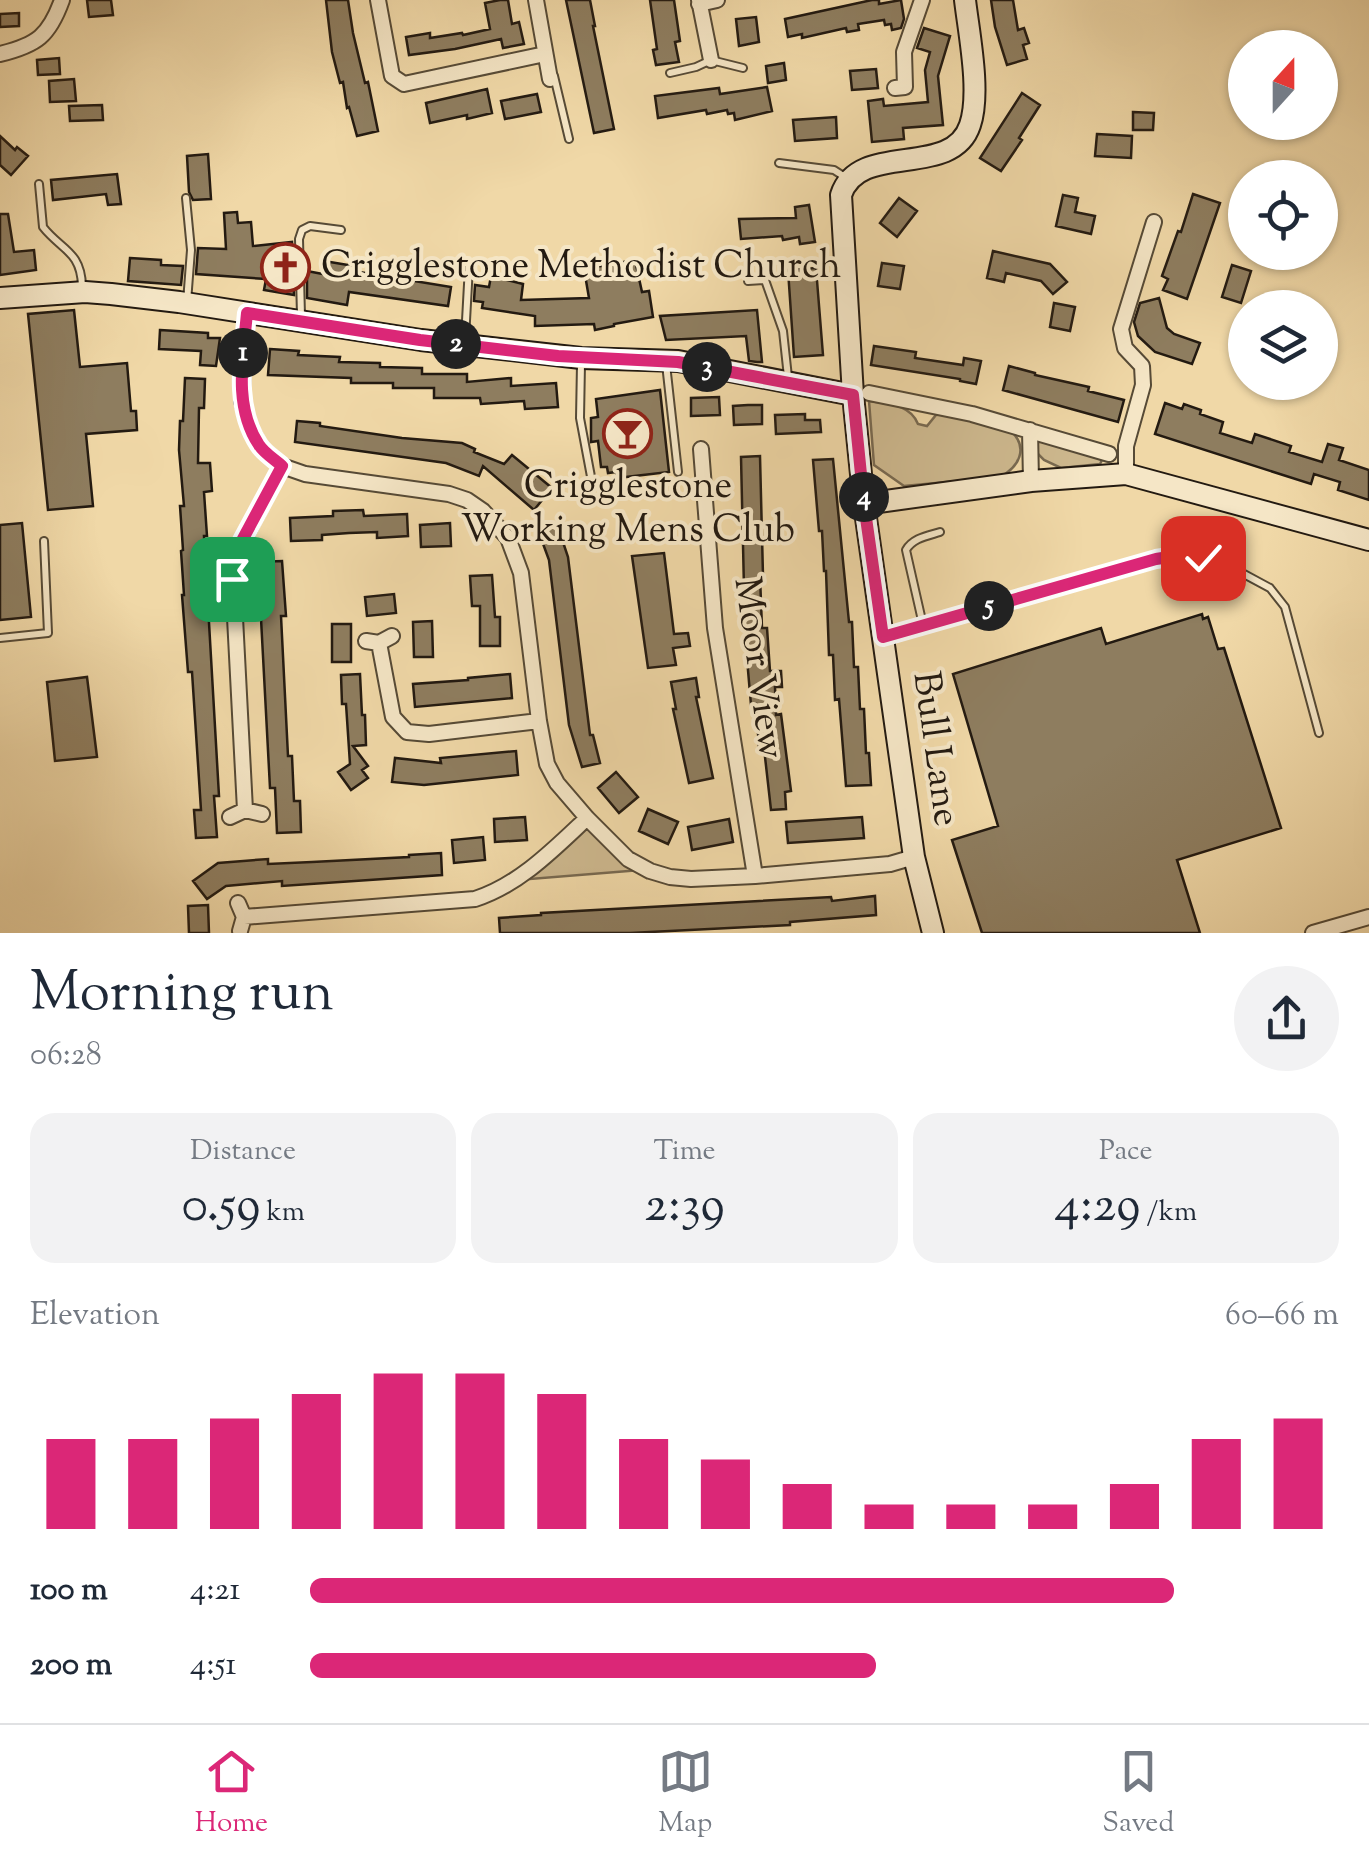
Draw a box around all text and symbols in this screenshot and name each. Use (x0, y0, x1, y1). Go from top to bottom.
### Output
north arrow (1228, 30, 1338, 140)
map controls (1228, 30, 1338, 400)
button: locate (1228, 160, 1338, 270)
place label: Crigglestone Methodist Church (321, 241, 841, 295)
church icon: Crigglestone Methodist Church (260, 242, 312, 294)
button: layers (1228, 290, 1338, 400)
pin: 2 (431, 319, 481, 369)
text: 2 (449, 324, 463, 364)
pin: 1 (218, 328, 268, 378)
text: 1 (238, 333, 248, 373)
pin: 3 (682, 342, 732, 392)
text: 3 (701, 347, 713, 387)
bar icon: Crigglestone Working Mens Club (602, 408, 654, 460)
place label: Crigglestone Working Mens Club (461, 461, 795, 559)
pin: 4 (839, 472, 889, 522)
text: 4 (857, 477, 871, 517)
pin (1161, 516, 1246, 601)
icon: check (1176, 531, 1231, 586)
pin (190, 537, 275, 622)
icon: arrive (205, 552, 260, 607)
street label: Moor View (718, 574, 796, 762)
pin: 5 (964, 581, 1014, 631)
text: 5 (984, 586, 994, 626)
street label: Bull Lane (896, 668, 972, 830)
text: Morning run (30, 956, 334, 1035)
button: share (1234, 966, 1339, 1071)
text: 06:28 (30, 1033, 102, 1079)
text: Distance (190, 1132, 296, 1172)
text: Time (653, 1132, 716, 1172)
text: Pace (1099, 1132, 1153, 1172)
text: 0.59 (181, 1172, 261, 1244)
text: 2:39 (644, 1172, 725, 1244)
text: 4:29 (1055, 1172, 1140, 1244)
text: km (261, 1193, 305, 1233)
text: /km (1140, 1193, 1197, 1233)
text: Elevation (30, 1293, 160, 1339)
text: 60–66 m (1225, 1293, 1339, 1339)
text: 100 m (30, 1568, 108, 1614)
text: 4:21 (190, 1568, 240, 1614)
text: 200 m (30, 1643, 112, 1689)
text: 4:51 (190, 1643, 236, 1689)
tab: Home (195, 1744, 268, 1844)
tab: Map (658, 1744, 713, 1844)
tab: Saved (1102, 1744, 1174, 1844)

